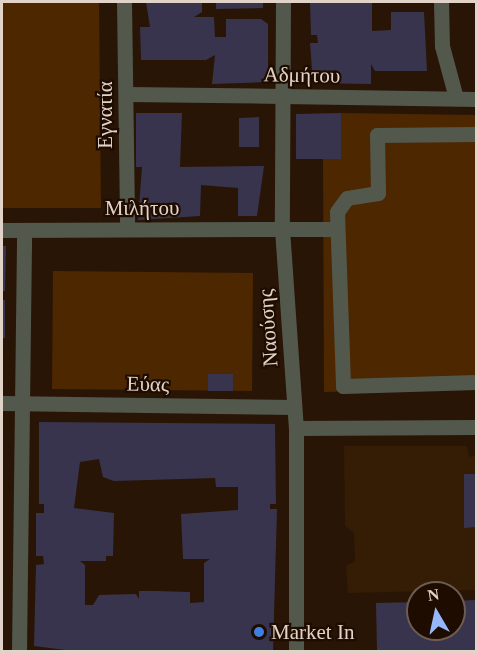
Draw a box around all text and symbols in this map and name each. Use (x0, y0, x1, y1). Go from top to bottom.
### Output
street label: Αδμήτου (263, 62, 341, 88)
street label: Εγνατία (92, 81, 118, 149)
street label: Μιλήτου (105, 195, 179, 221)
street label: Ναούσης (253, 288, 283, 368)
street label: Εύας (127, 371, 169, 397)
north arrow (406, 581, 466, 641)
text: N (426, 585, 440, 604)
place label: Market In (271, 619, 354, 645)
marker: Market In (252, 625, 266, 639)

